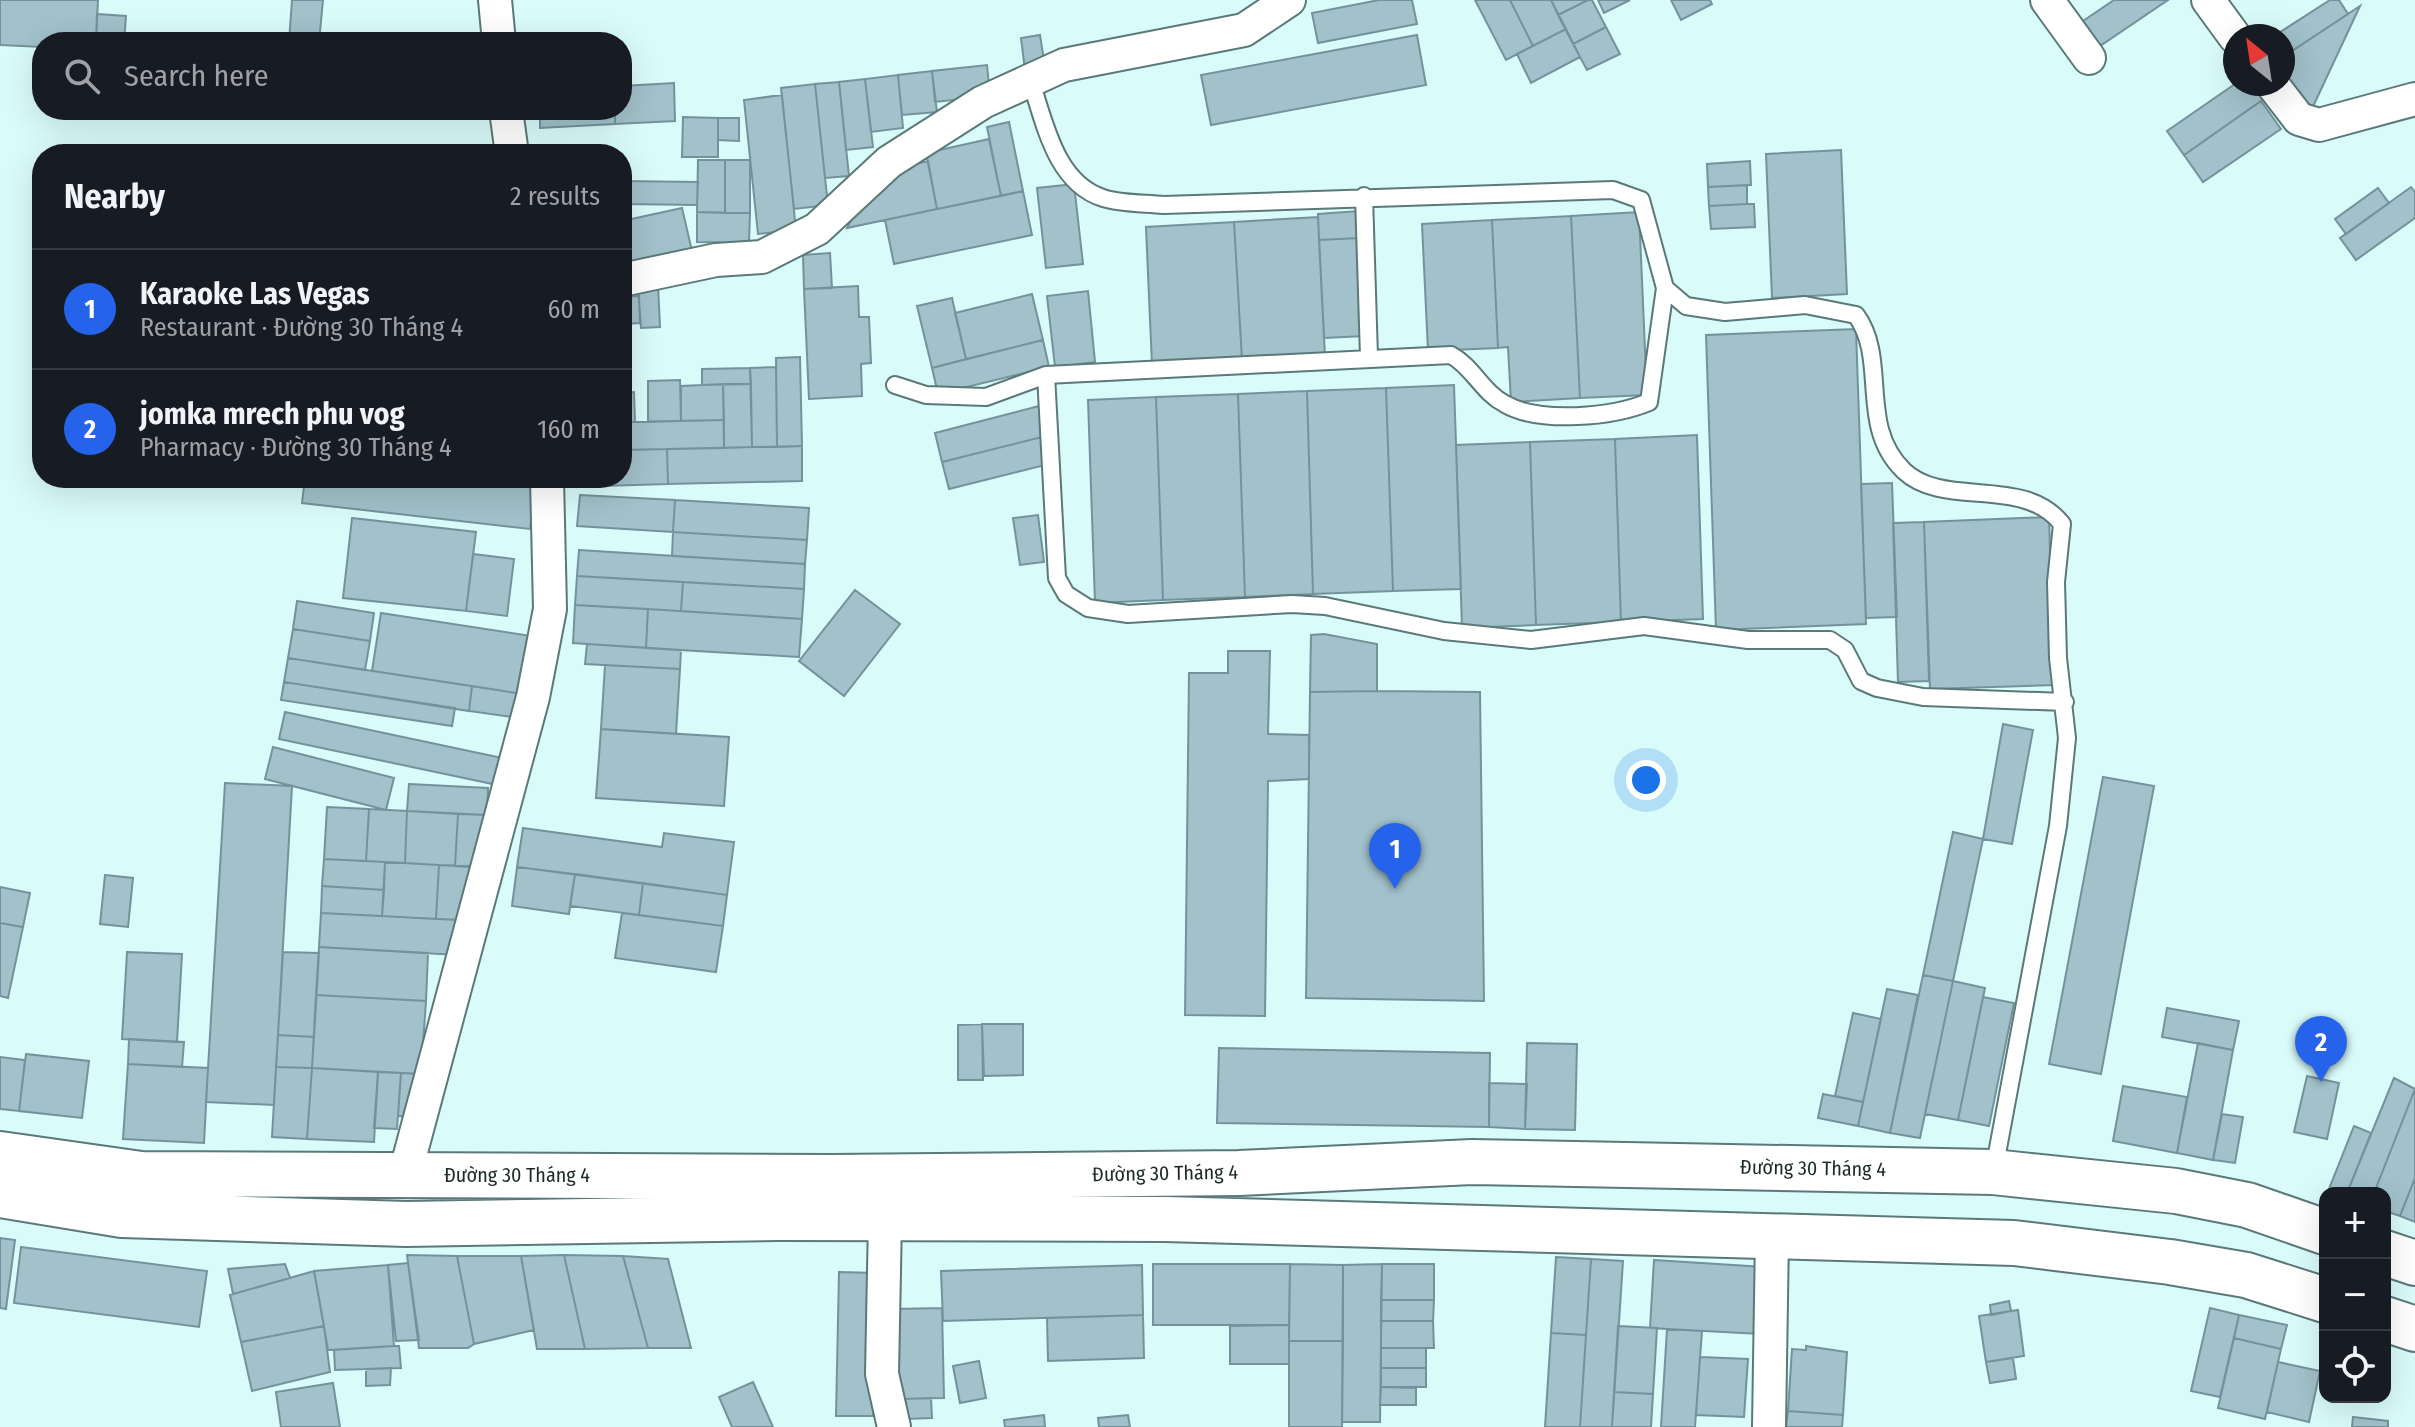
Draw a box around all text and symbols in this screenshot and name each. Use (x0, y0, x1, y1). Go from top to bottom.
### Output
north arrow (2223, 24, 2295, 96)
search box (32, 32, 632, 120)
icon: search (60, 54, 104, 98)
text: Search here (124, 58, 269, 94)
text: Nearby (64, 176, 165, 217)
text: 2 results (510, 181, 600, 212)
text: Karaoke Las Vegas (140, 276, 370, 312)
text: 1 (85, 294, 96, 325)
text: 60 m (547, 294, 600, 325)
text: Restaurant · Đường 30 Tháng 4 (140, 312, 463, 343)
text: jomka mrech phu vog (140, 396, 405, 432)
text: 2 (84, 414, 96, 445)
text: 160 m (537, 414, 600, 445)
text: Pharmacy · Đường 30 Tháng 4 (140, 432, 452, 463)
your location (1626, 760, 1666, 800)
pin: 1 (1369, 823, 1421, 889)
pin: 2 (2295, 1016, 2347, 1082)
street label: Đường 30 Tháng 4 (1740, 1155, 1887, 1181)
street label: Đường 30 Tháng 4 (1092, 1160, 1239, 1186)
street label: Đường 30 Tháng 4 (444, 1163, 590, 1187)
map controls (2319, 1187, 2391, 1403)
button: + (2319, 1187, 2391, 1259)
button: − (2319, 1259, 2391, 1331)
button: locate (2319, 1331, 2391, 1403)

